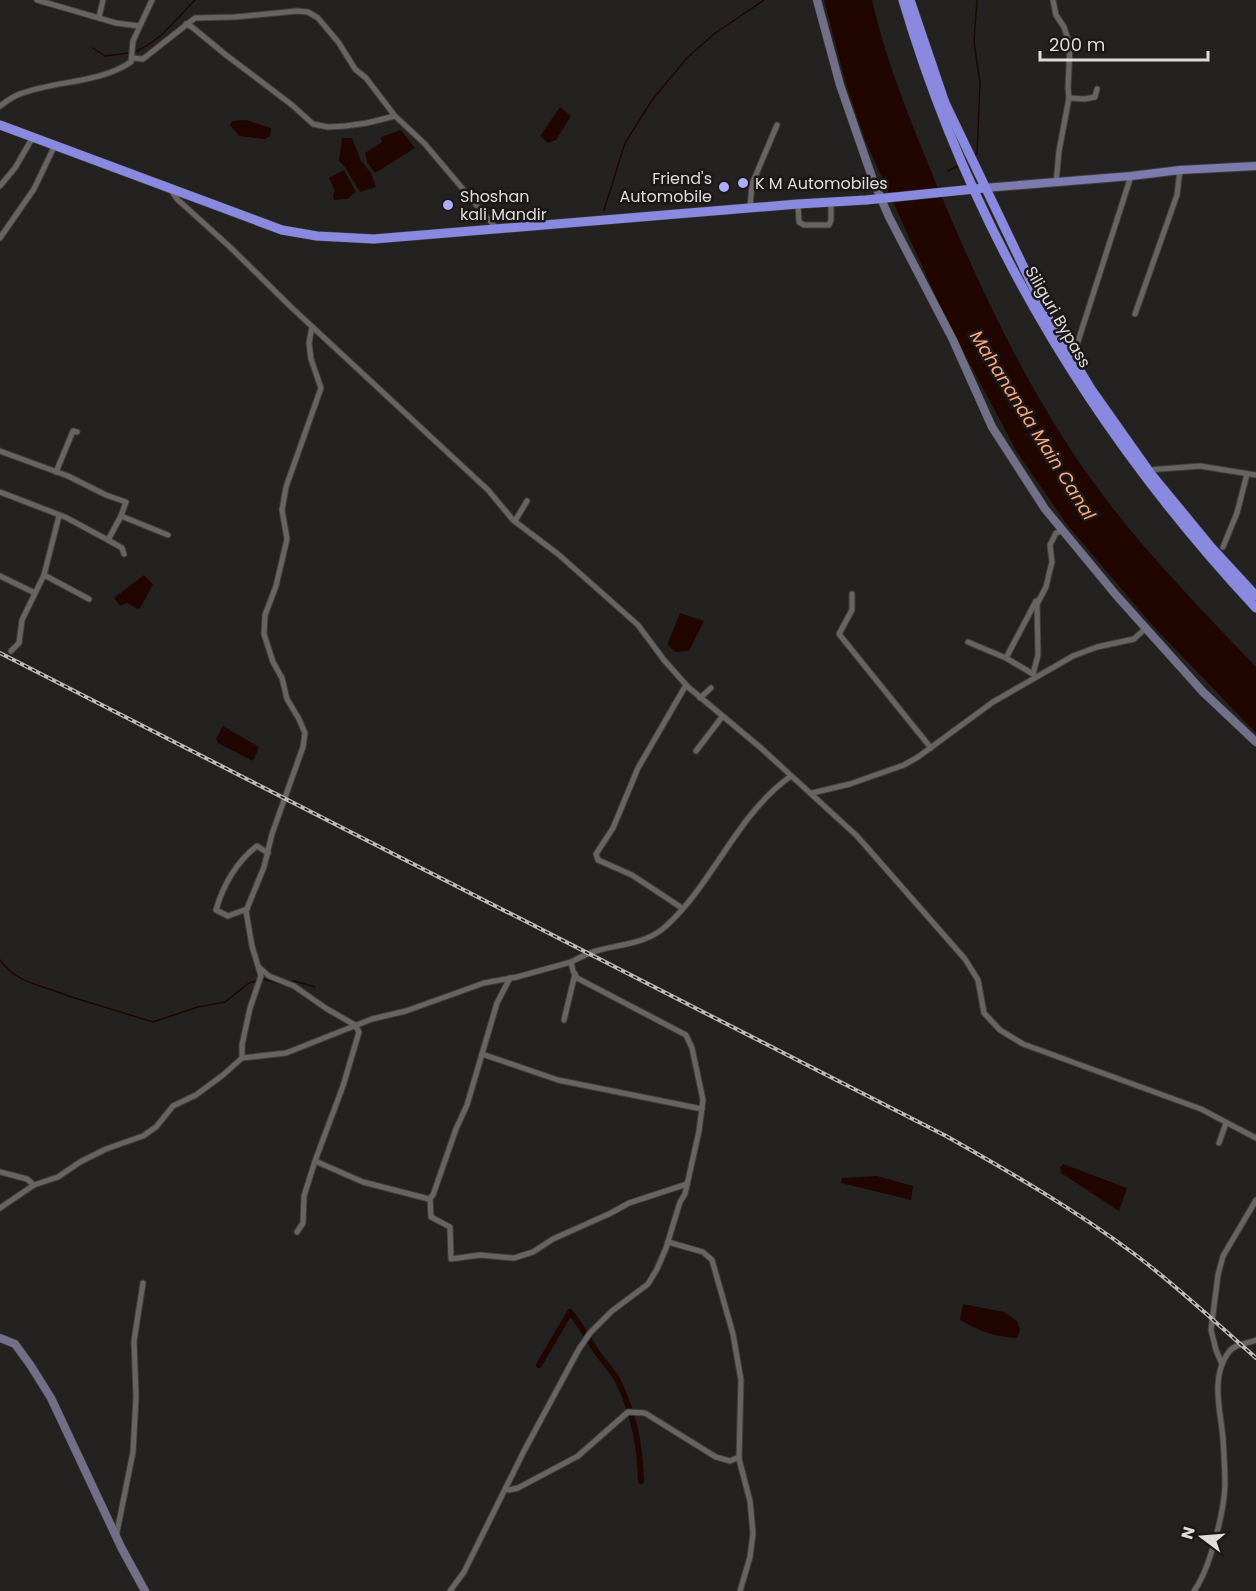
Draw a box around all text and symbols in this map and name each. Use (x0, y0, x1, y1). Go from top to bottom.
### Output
scale bar (1040, 24, 1208, 62)
text: 200 m (1049, 32, 1105, 57)
place label: Friend's Automobile (620, 167, 712, 208)
place label: K M Automobiles (755, 172, 888, 195)
marker: K M Automobiles (736, 176, 750, 190)
marker: Friend's Automobile (717, 180, 731, 194)
place label: Shoshan kali Mandir (460, 185, 547, 226)
marker: Shoshan kali Mandir (441, 198, 455, 212)
street label: Siliguri Bypass (1020, 262, 1096, 372)
water label: Mahananda Main Canal (964, 325, 1102, 525)
north arrow (1172, 1507, 1232, 1567)
text: N (1175, 1524, 1201, 1542)

